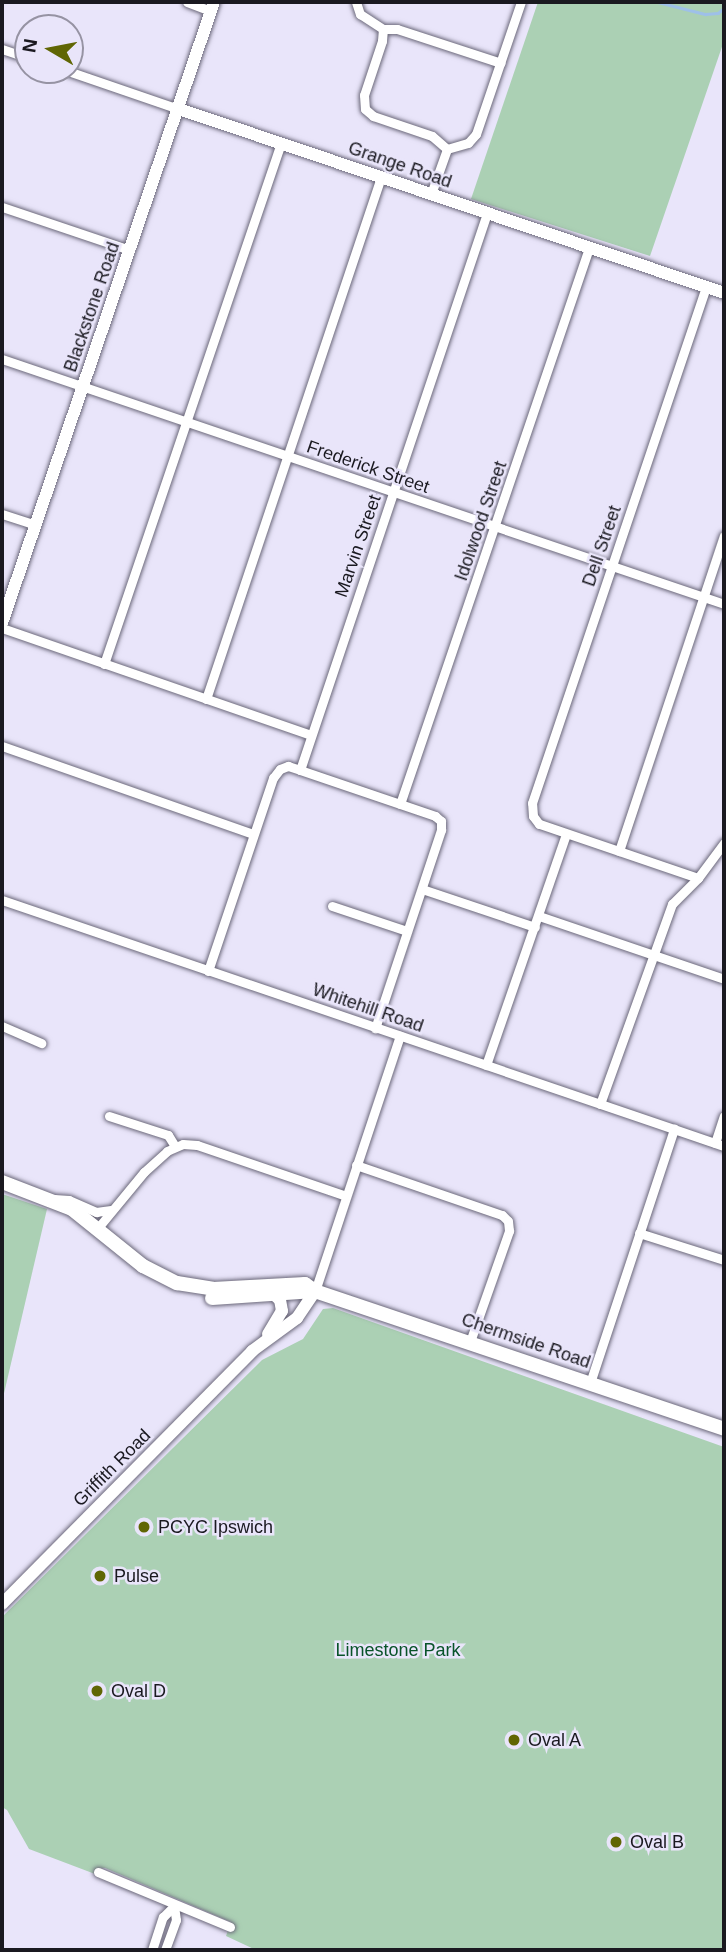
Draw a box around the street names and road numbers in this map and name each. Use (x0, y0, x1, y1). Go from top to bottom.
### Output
street label: Grange Road (345, 137, 455, 193)
street label: Blackstone Road (60, 239, 124, 375)
street label: Frederick Street (304, 436, 432, 498)
street label: Idolwood Street (450, 458, 512, 584)
street label: Marvin Street (330, 492, 386, 600)
street label: Dell Street (578, 503, 626, 589)
street label: Whitehill Road (310, 979, 426, 1037)
street label: Chermside Road (459, 1309, 593, 1373)
street label: Griffith Road (69, 1425, 155, 1511)

